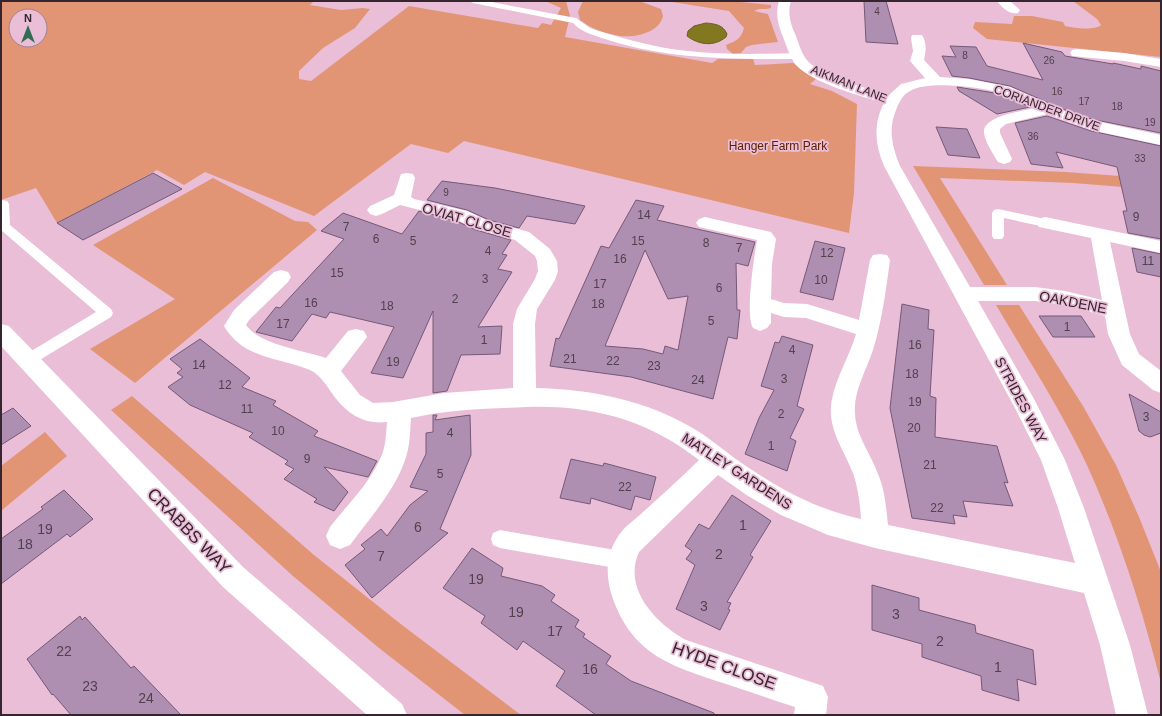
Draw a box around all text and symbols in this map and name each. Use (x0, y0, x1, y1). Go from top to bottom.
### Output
house number: 4 (874, 6, 880, 17)
north arrow (8, 8, 48, 48)
text: N (24, 12, 32, 24)
house number: 8 (962, 50, 968, 61)
house number: 26 (1043, 55, 1055, 66)
street label: AIKMAN LANE (809, 62, 889, 106)
street label: CORIANDER DRIVE (992, 82, 1102, 134)
house number: 16 (1051, 86, 1063, 97)
house number: 17 (1078, 96, 1090, 107)
house number: 18 (1111, 101, 1123, 112)
house number: 19 (1144, 117, 1156, 128)
house number: 36 (1027, 131, 1039, 142)
park label: Hanger Farm Park (729, 139, 828, 153)
house number: 33 (1134, 153, 1146, 164)
house number: 9 (443, 187, 449, 198)
street label: OVIAT CLOSE (421, 200, 513, 240)
house number: 14 (637, 208, 651, 222)
house number: 9 (1133, 210, 1140, 224)
house number: 7 (343, 220, 350, 234)
house number: 6 (373, 232, 380, 246)
house number: 5 (410, 234, 417, 248)
house number: 15 (631, 234, 645, 248)
house number: 8 (703, 236, 710, 250)
house number: 7 (736, 241, 743, 255)
house number: 4 (485, 244, 492, 258)
house number: 12 (820, 246, 834, 260)
house number: 16 (613, 252, 627, 266)
house number: 11 (1142, 254, 1155, 268)
house number: 15 (330, 266, 344, 280)
house number: 3 (482, 272, 489, 286)
house number: 10 (814, 273, 828, 287)
house number: 17 (593, 277, 607, 291)
house number: 6 (716, 281, 723, 295)
street label: OAKDENE (1038, 288, 1108, 316)
house number: 2 (452, 292, 459, 306)
house number: 16 (304, 296, 318, 310)
house number: 18 (591, 297, 605, 311)
house number: 18 (380, 299, 394, 313)
house number: 5 (708, 314, 715, 328)
house number: 17 (276, 317, 290, 331)
house number: 1 (1064, 320, 1071, 334)
house number: 1 (481, 333, 488, 347)
house number: 16 (908, 338, 922, 352)
house number: 4 (789, 343, 796, 357)
house number: 21 (563, 352, 577, 366)
house number: 22 (606, 354, 620, 368)
street label: STRIDES WAY (992, 354, 1051, 446)
house number: 19 (386, 355, 400, 369)
house number: 14 (192, 358, 206, 372)
house number: 23 (647, 359, 661, 373)
house number: 18 (905, 367, 919, 381)
house number: 3 (781, 372, 788, 386)
house number: 24 (691, 373, 705, 387)
house number: 12 (218, 378, 232, 392)
house number: 19 (908, 395, 922, 409)
house number: 11 (241, 402, 254, 416)
house number: 2 (778, 407, 785, 421)
house number: 3 (1143, 410, 1150, 424)
house number: 20 (907, 421, 921, 435)
house number: 10 (271, 424, 285, 438)
house number: 4 (447, 426, 454, 440)
street label: MATLEY GARDENS (679, 429, 795, 513)
house number: 1 (768, 439, 775, 453)
house number: 9 (304, 452, 311, 466)
house number: 21 (923, 458, 937, 472)
house number: 5 (437, 467, 444, 481)
house number: 22 (618, 480, 632, 494)
street label: CRABBS WAY (143, 484, 235, 578)
house number: 22 (930, 501, 944, 515)
house number: 1 (739, 517, 747, 533)
house number: 6 (414, 519, 422, 535)
house number: 19 (37, 521, 53, 537)
house number: 18 (17, 536, 33, 552)
house number: 2 (715, 546, 723, 562)
house number: 7 (377, 548, 385, 564)
house number: 19 (468, 571, 484, 587)
house number: 3 (700, 598, 708, 614)
house number: 19 (508, 604, 524, 620)
house number: 3 (892, 606, 900, 622)
house number: 17 (547, 623, 563, 639)
house number: 2 (936, 633, 944, 649)
street label: HYDE CLOSE (669, 638, 779, 694)
house number: 22 (56, 643, 72, 659)
house number: 1 (994, 659, 1002, 675)
house number: 16 (582, 661, 598, 677)
house number: 23 (82, 678, 98, 694)
house number: 24 (138, 690, 154, 706)

